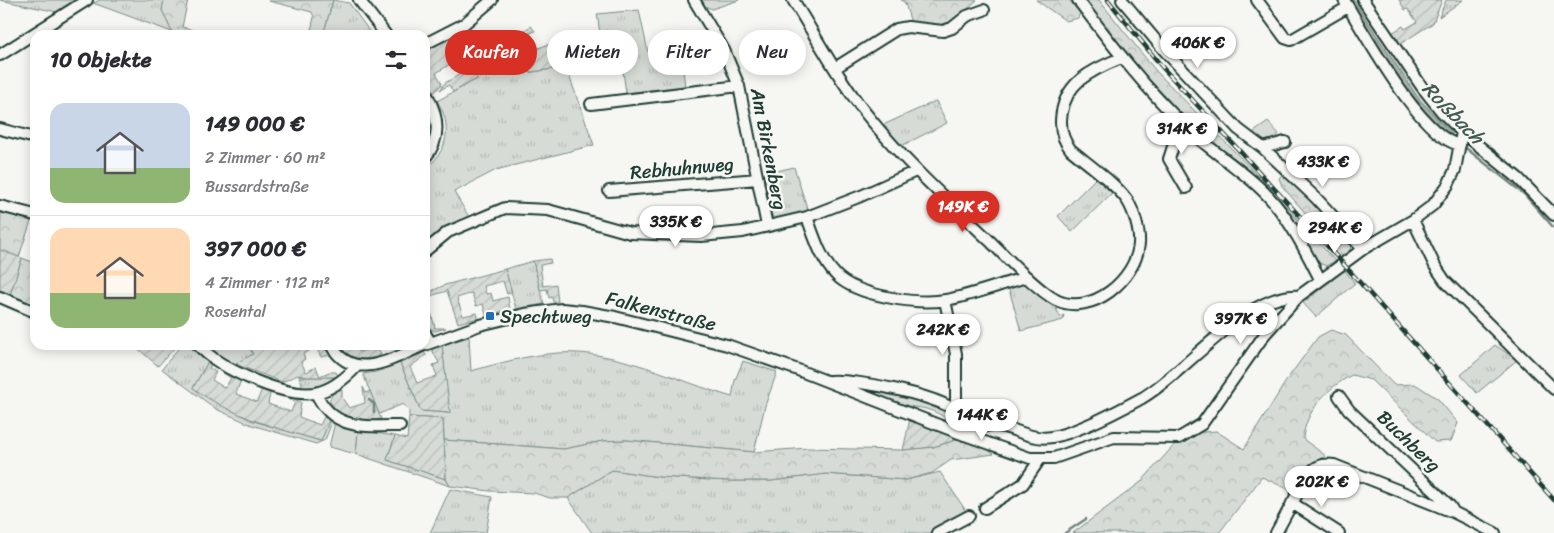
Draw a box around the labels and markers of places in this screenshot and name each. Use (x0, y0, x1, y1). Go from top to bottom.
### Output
pin: 406K € (1157, 27, 1239, 69)
pin: 314K € (1141, 112, 1223, 155)
pin: 433K € (1282, 146, 1364, 188)
pin: 149K € (922, 190, 1004, 233)
pin: 335K € (635, 206, 717, 248)
pin: 294K € (1294, 212, 1376, 254)
place label: Spechtweg (500, 300, 592, 333)
pin: 397K € (1200, 302, 1282, 345)
marker: Spechtweg (484, 310, 496, 322)
pin: 242K € (902, 314, 984, 356)
pin: 144K € (941, 398, 1023, 441)
pin: 202K € (1281, 466, 1363, 508)

